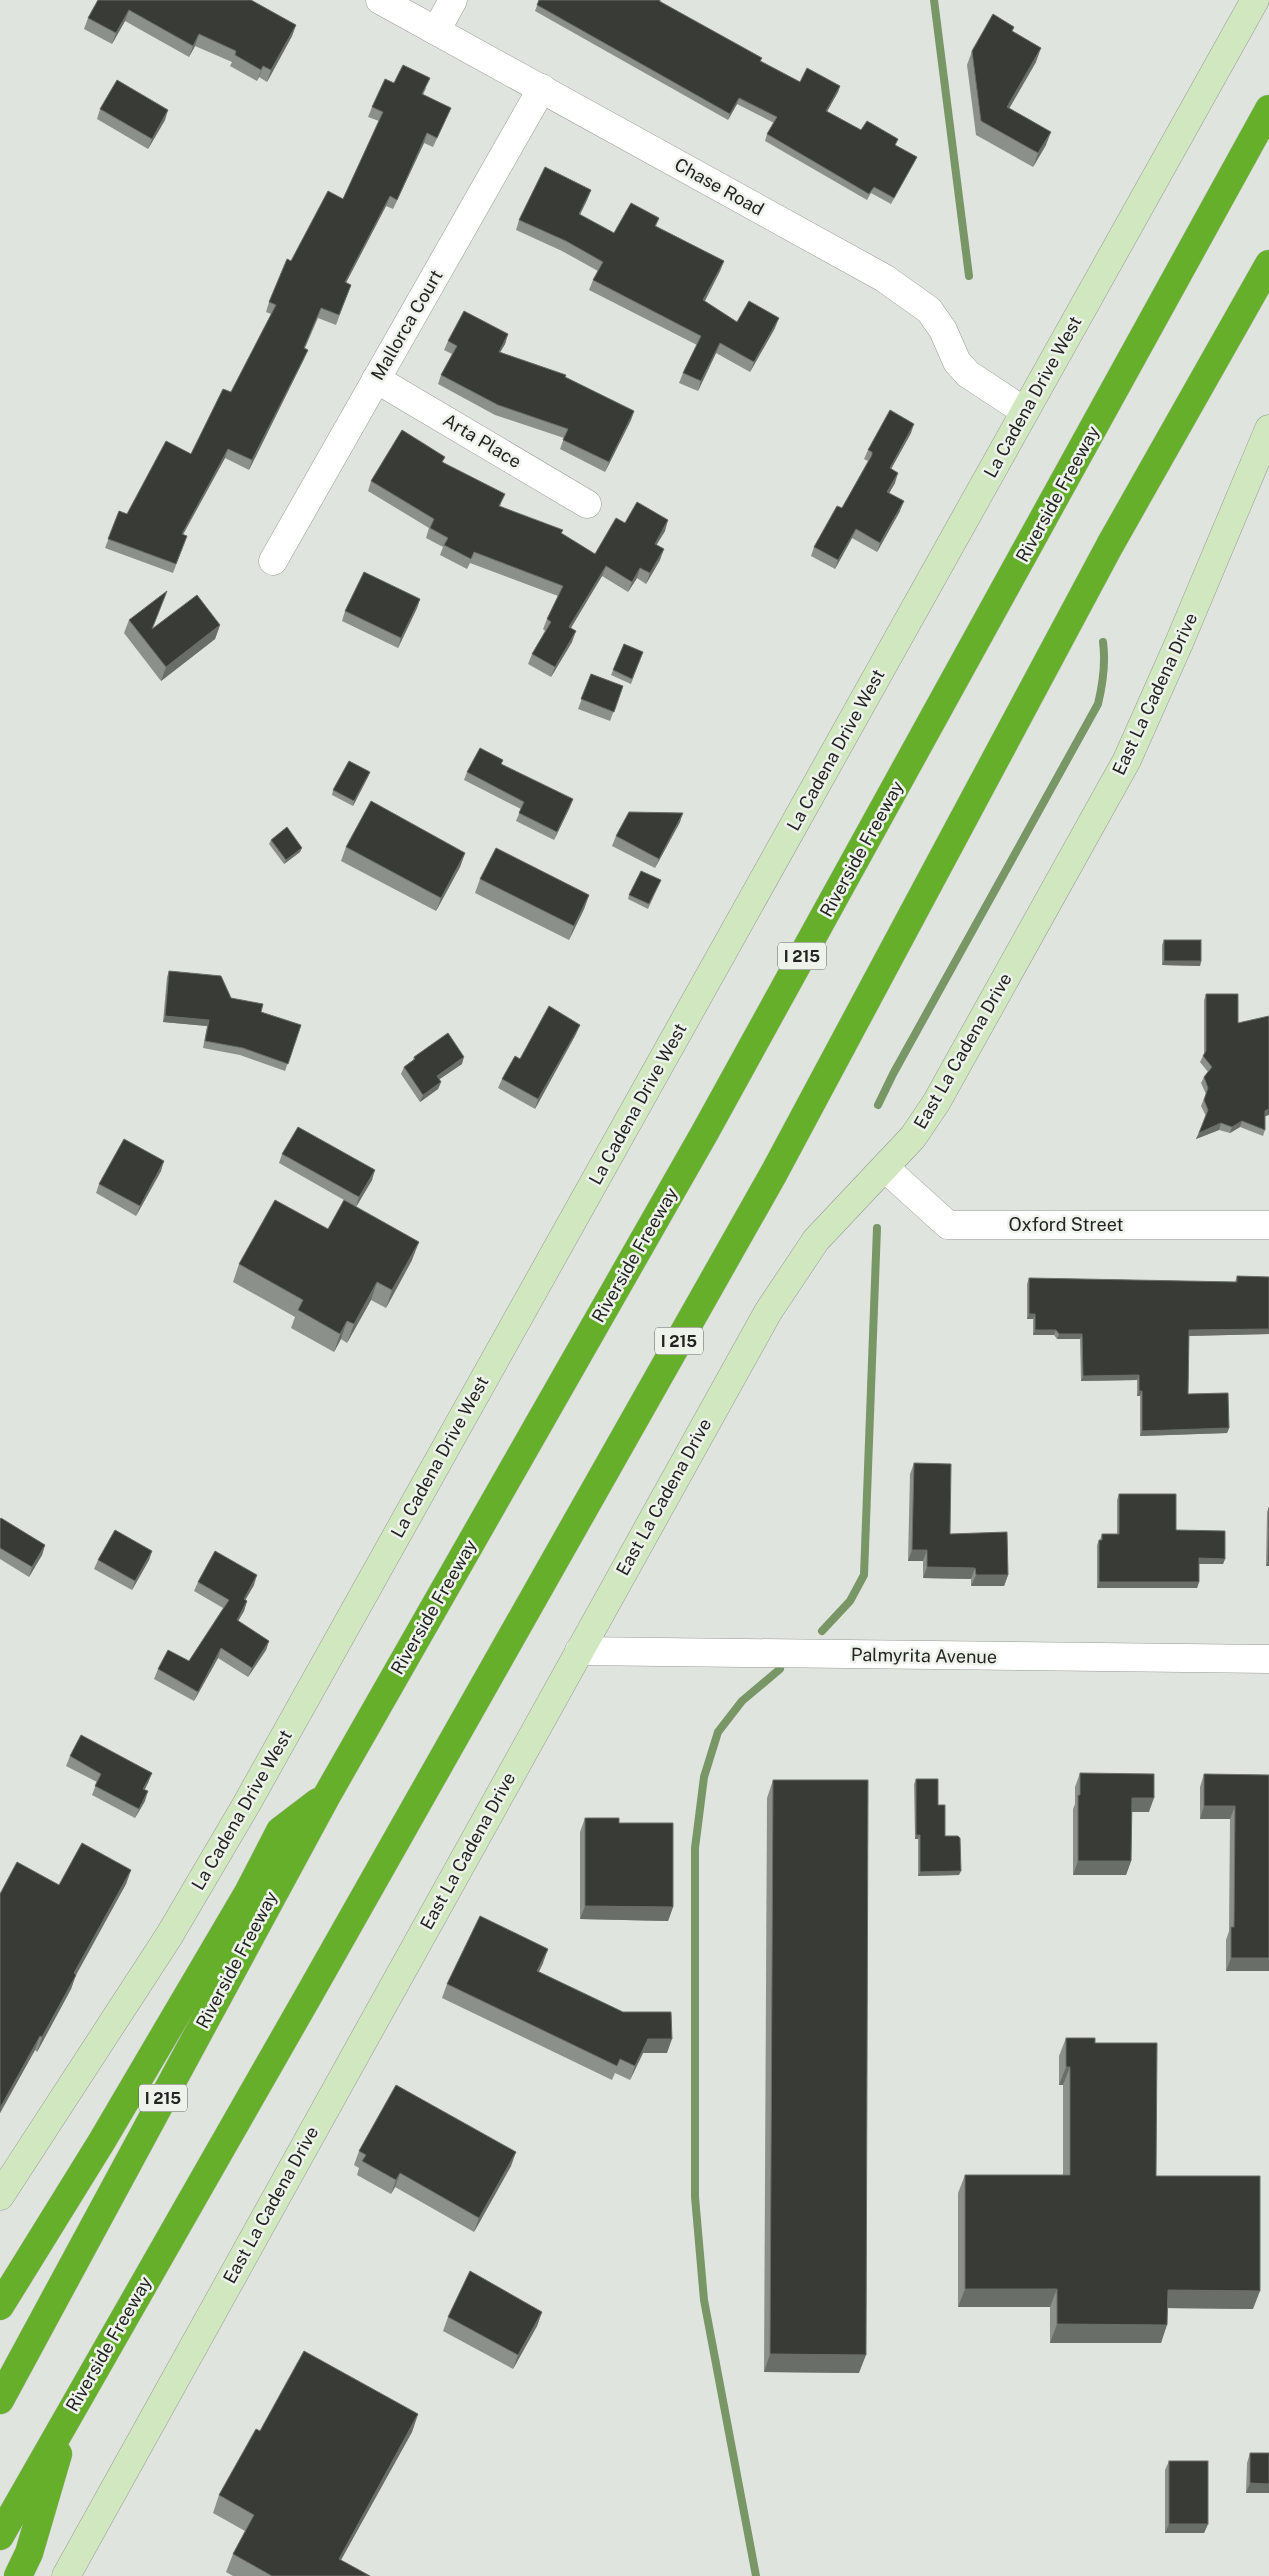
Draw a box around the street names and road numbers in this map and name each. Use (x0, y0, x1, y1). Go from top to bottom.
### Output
street label: Chase Road (671, 153, 768, 220)
street label: Mallorca Court (366, 266, 447, 384)
street label: La Cadena Drive West (979, 312, 1086, 481)
street label: Arta Place (439, 409, 525, 472)
street label: Riverside Freeway (1011, 422, 1104, 565)
street label: East La Cadena Drive (1108, 609, 1201, 778)
street label: La Cadena Drive West (782, 665, 889, 834)
street label: Riverside Freeway (815, 777, 908, 920)
road number: I 215 (778, 942, 826, 969)
street label: East La Cadena Drive (909, 969, 1016, 1132)
street label: La Cadena Drive West (584, 1019, 691, 1188)
street label: Riverside Freeway (587, 1183, 682, 1326)
street label: Oxford Street (1009, 1214, 1123, 1235)
road number: I 215 (655, 1328, 703, 1354)
street label: La Cadena Drive West (386, 1372, 493, 1541)
street label: East La Cadena Drive (612, 1414, 716, 1579)
street label: Riverside Freeway (386, 1535, 481, 1678)
street label: Palmyrita Avenue (851, 1644, 997, 1667)
street label: La Cadena Drive West (187, 1726, 296, 1894)
street label: East La Cadena Drive (416, 1768, 520, 1933)
street label: Riverside Freeway (192, 1887, 282, 2032)
road number: I 215 (139, 2084, 187, 2112)
street label: East La Cadena Drive (219, 2122, 323, 2287)
street label: Riverside Freeway (61, 2272, 156, 2415)

